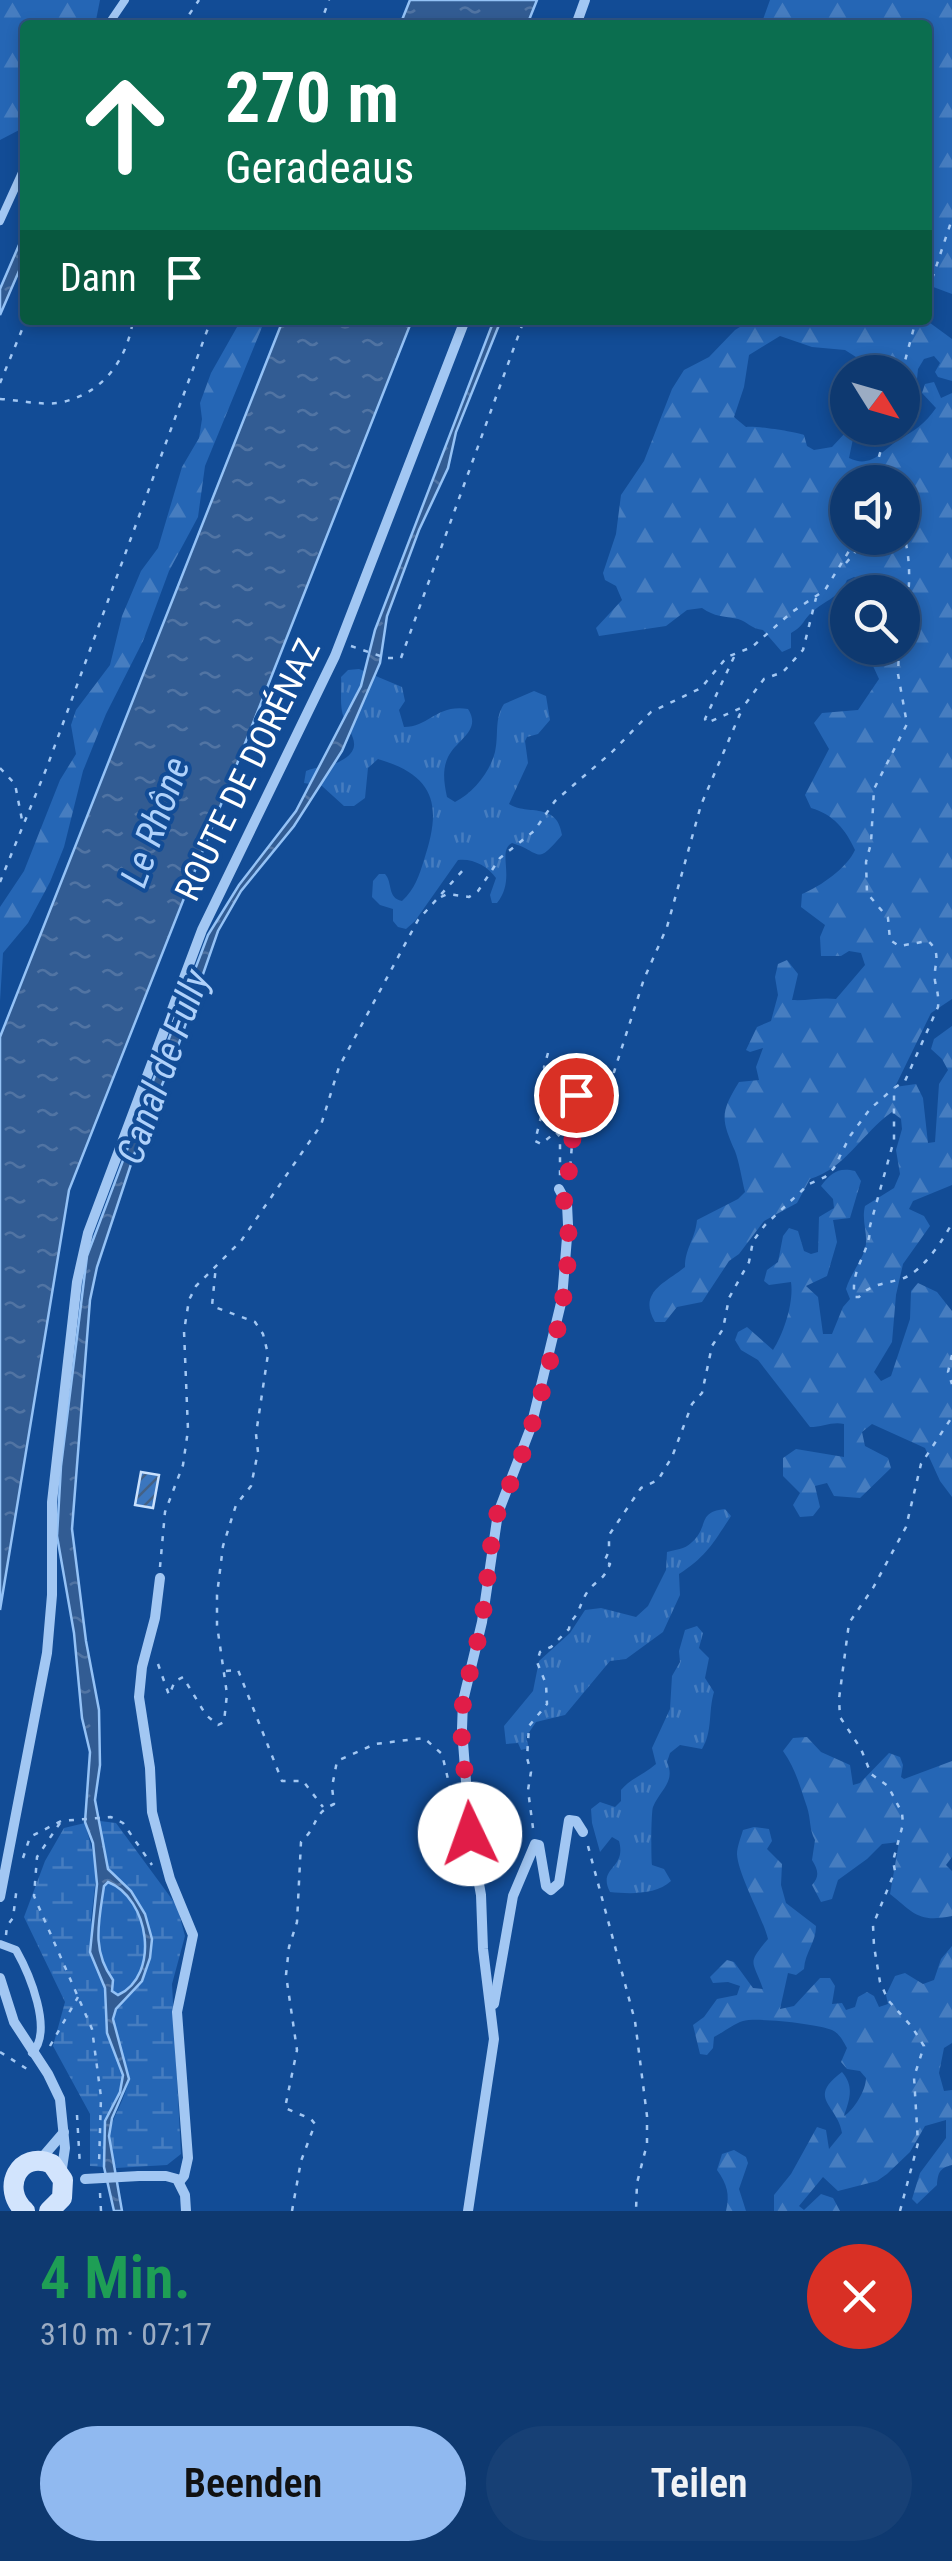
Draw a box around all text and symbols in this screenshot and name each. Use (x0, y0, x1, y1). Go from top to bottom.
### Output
text: 270 m (225, 57, 399, 139)
icon: ahead (60, 60, 190, 190)
text: Geradeaus (225, 141, 414, 194)
icon: arrive (157, 250, 212, 305)
text: Dann (60, 256, 137, 300)
north arrow (830, 355, 920, 445)
map controls (830, 355, 920, 665)
button: sound (830, 465, 920, 555)
button: search (830, 575, 920, 665)
street label: ROUTE DE DORÉNAZ (167, 633, 329, 907)
water label: Le Rhône (111, 751, 199, 893)
water label: Canal de Fully (108, 963, 219, 1170)
pin (534, 1053, 619, 1138)
icon: arrive (549, 1068, 604, 1123)
position arrow (418, 1782, 522, 1886)
text: 4 Min. (40, 2242, 191, 2313)
button: close (807, 2244, 912, 2349)
text: 310 m · 07:17 (40, 2315, 212, 2353)
button: Beenden (40, 2426, 466, 2541)
button: Teilen (486, 2426, 912, 2541)

